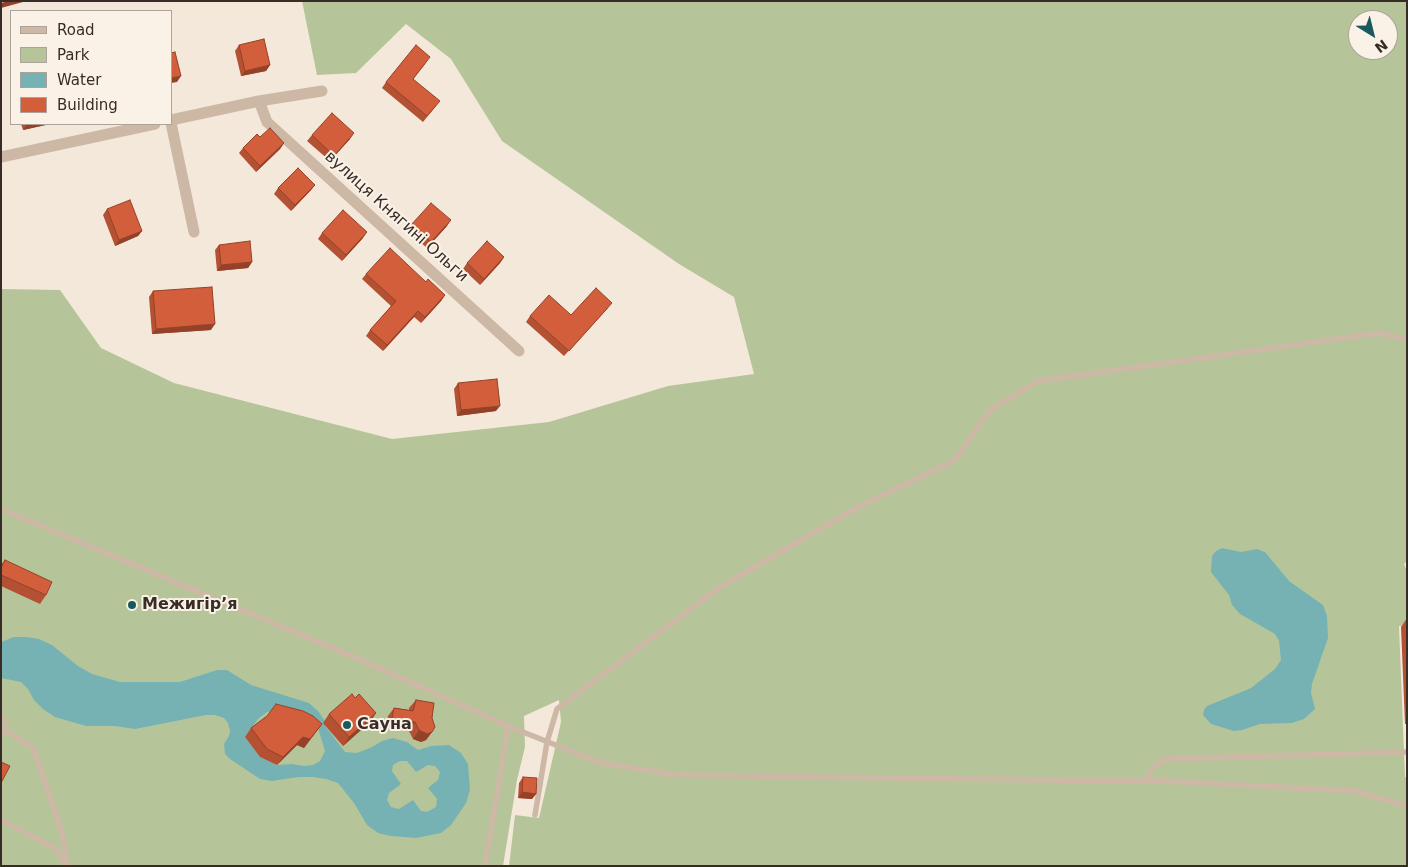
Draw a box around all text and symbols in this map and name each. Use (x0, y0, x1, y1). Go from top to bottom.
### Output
legend (10, 10, 172, 125)
north arrow (1348, 10, 1398, 60)
text: Road (57, 21, 95, 39)
text: N (1372, 36, 1391, 56)
text: Park (57, 46, 89, 64)
text: Water (57, 71, 101, 89)
text: Building (57, 96, 118, 114)
street label: вулиця Княгині Ольги (320, 147, 472, 287)
place label: Межигір’я (142, 595, 238, 615)
marker: Межигір’я (126, 599, 138, 611)
place label: Сауна (357, 715, 412, 735)
marker: Сауна (341, 719, 353, 731)

